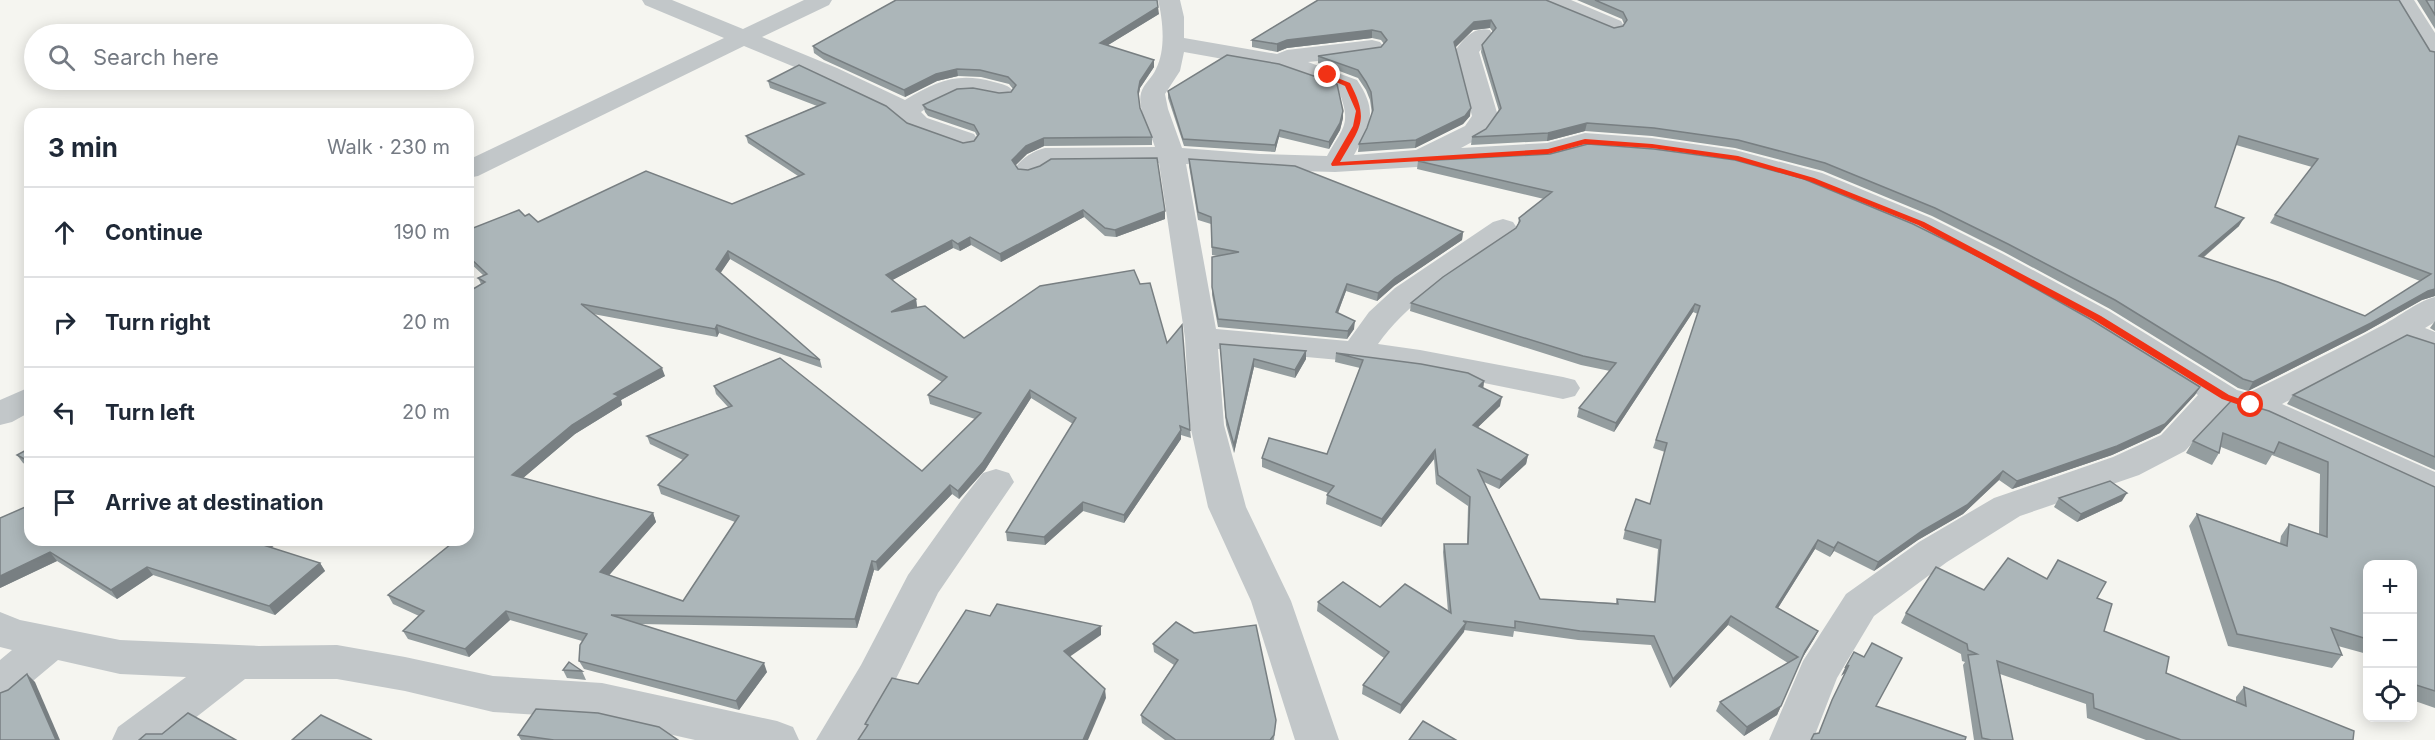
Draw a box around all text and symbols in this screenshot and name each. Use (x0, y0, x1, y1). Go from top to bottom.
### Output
search box (24, 24, 474, 90)
icon: search (45, 41, 78, 74)
text: Search here (93, 44, 219, 70)
route end (1314, 61, 1340, 87)
text: 3 min (48, 132, 118, 163)
text: Walk · 230 m (327, 135, 450, 159)
icon: ahead (48, 216, 81, 249)
text: Continue (105, 219, 203, 245)
text: 190 m (394, 220, 450, 244)
icon: right (48, 306, 81, 339)
text: Turn right (105, 309, 211, 335)
text: 20 m (402, 310, 450, 334)
route start (2237, 391, 2263, 417)
icon: left (48, 396, 81, 429)
text: Turn left (105, 399, 195, 425)
text: 20 m (402, 400, 450, 424)
icon: arrive (48, 486, 81, 519)
text: Arrive at destination (105, 489, 324, 515)
map controls (2363, 560, 2417, 722)
button: + (2363, 560, 2417, 614)
button: − (2363, 614, 2417, 668)
button: locate (2363, 668, 2417, 722)

